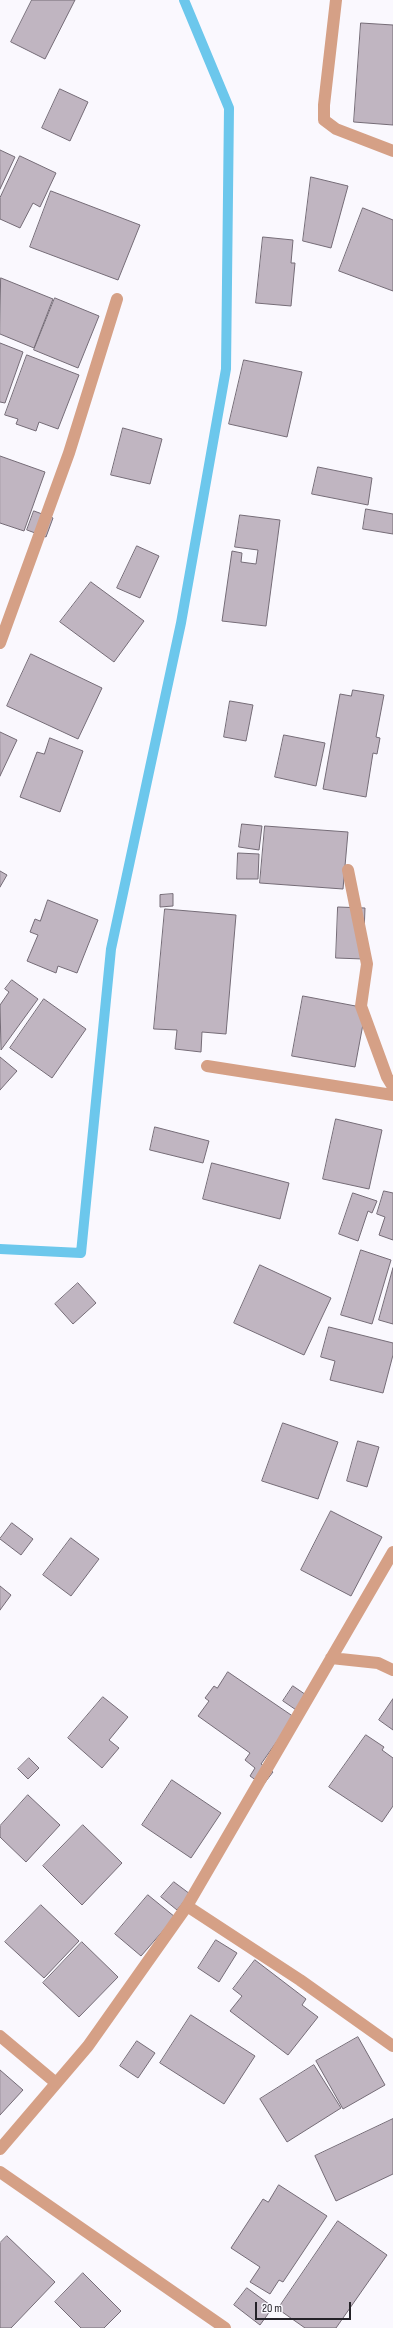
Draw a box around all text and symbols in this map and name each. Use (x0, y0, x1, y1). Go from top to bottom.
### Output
scale bar (257, 2294, 353, 2320)
text: 20 m (262, 2301, 282, 2316)

